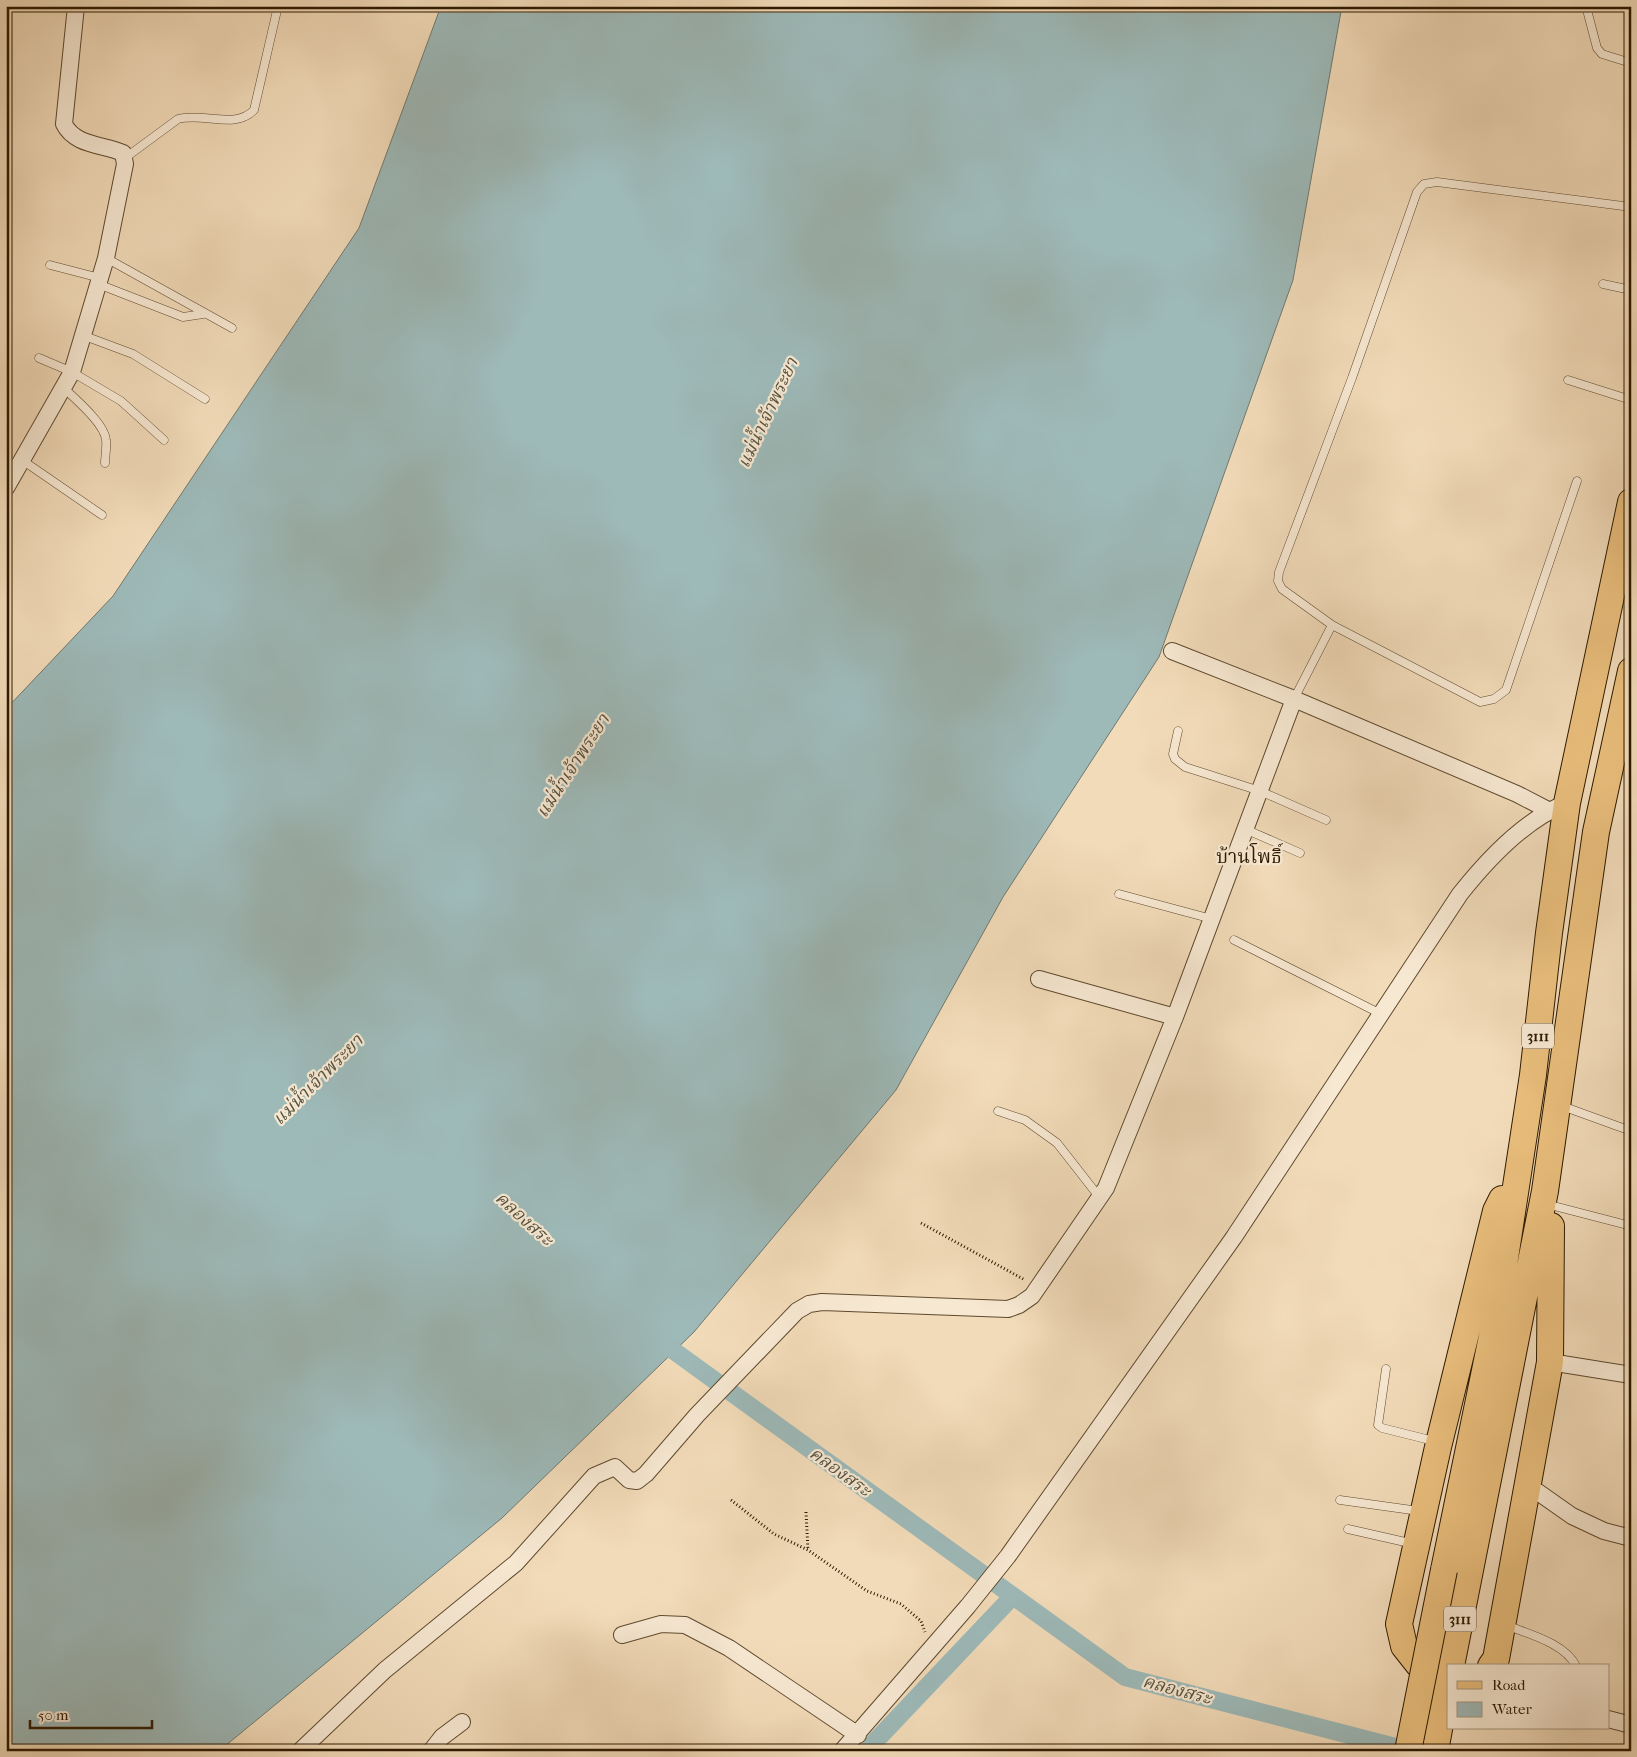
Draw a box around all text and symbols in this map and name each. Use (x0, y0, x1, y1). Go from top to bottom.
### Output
water label: แม่น้ำเจ้าพระยา (730, 352, 803, 471)
water label: แม่น้ำเจ้าพระยา (528, 707, 615, 822)
district label: บ้านโพธิ์ (1216, 842, 1284, 868)
road number: 3111 (1522, 1024, 1554, 1048)
water label: แม่น้ำเจ้าพระยา (266, 1027, 368, 1129)
water label: คลองสระ (491, 1188, 558, 1251)
water label: คลองสระ (805, 1443, 876, 1502)
road number: 3111 (1444, 1606, 1476, 1632)
legend (1447, 1664, 1610, 1730)
water label: คลองสระ (1140, 1671, 1215, 1710)
text: Road (1492, 1676, 1526, 1694)
scale bar (30, 1697, 152, 1729)
text: Water (1491, 1700, 1532, 1718)
text: 50 m (38, 1706, 69, 1724)

